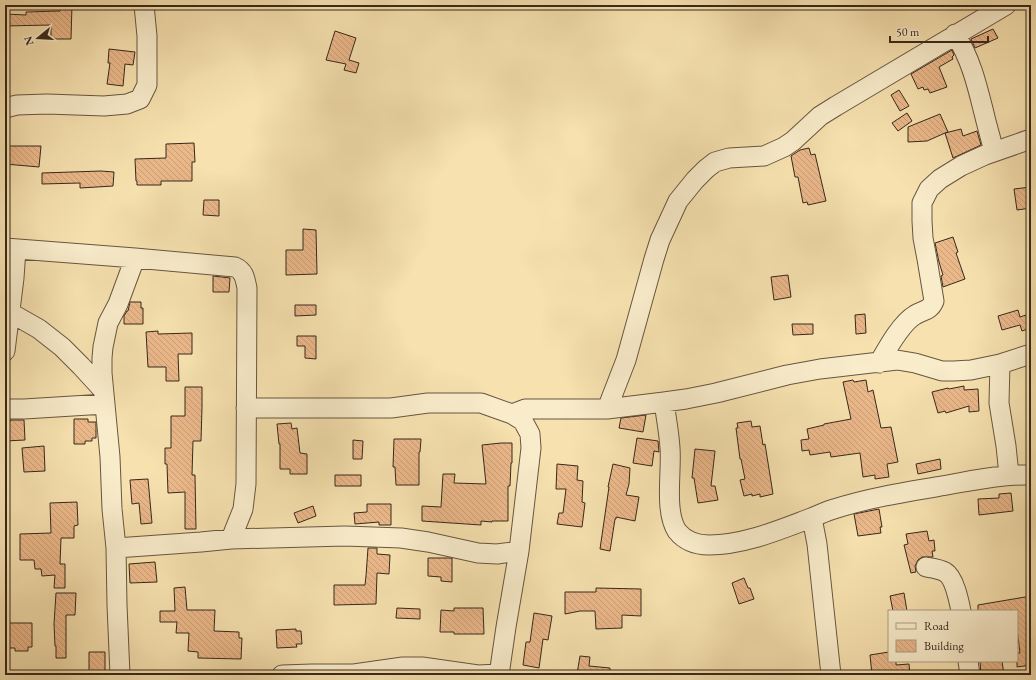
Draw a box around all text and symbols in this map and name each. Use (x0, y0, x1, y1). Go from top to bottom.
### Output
north arrow (18, 18, 58, 58)
scale bar (890, 18, 988, 44)
text: 50 m (896, 24, 920, 40)
text: N (20, 35, 37, 47)
legend (888, 610, 1018, 662)
text: Road (924, 618, 950, 634)
text: Building (924, 638, 965, 654)

